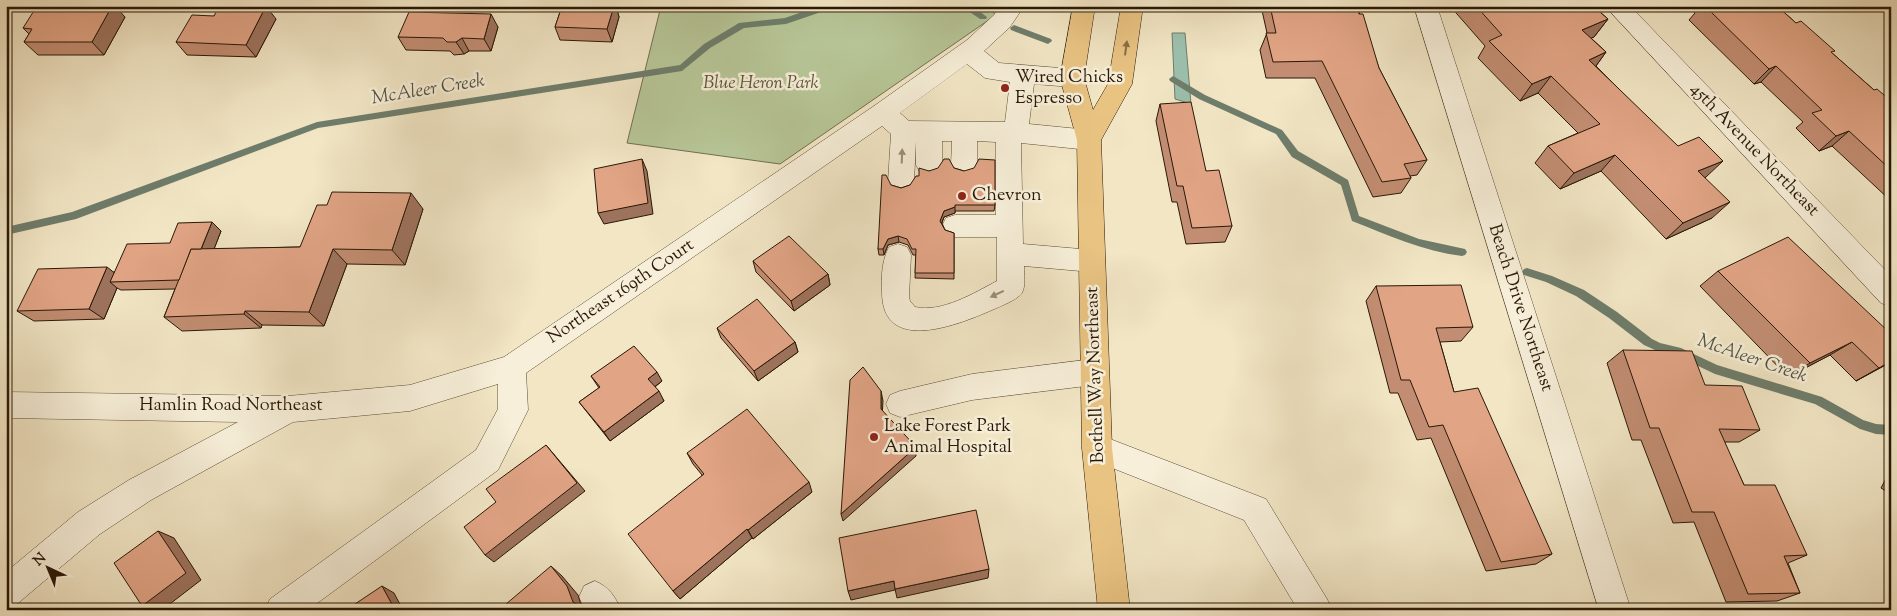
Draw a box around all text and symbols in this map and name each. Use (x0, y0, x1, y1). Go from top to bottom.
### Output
one-way arrow (1122, 39, 1130, 55)
place label: Wired Chicks Espresso (1015, 65, 1123, 112)
water label: McAleer Creek (369, 68, 487, 112)
park label: Blue Heron Park (703, 71, 819, 97)
street label: 45th Avenue Northeast (1683, 77, 1825, 223)
marker: Wired Chicks Espresso (999, 82, 1011, 94)
one-way arrow (899, 148, 907, 164)
place label: Chevron (972, 183, 1042, 209)
marker: Chevron (956, 190, 968, 202)
street label: Beach Drive Northeast (1481, 221, 1559, 395)
street label: Northeast 169th Court (542, 233, 700, 351)
street label: Bothell Way Northeast (1080, 286, 1112, 464)
one-way arrow (990, 290, 1004, 298)
water label: McAleer Creek (1694, 328, 1811, 391)
street label: Hamlin Road Northeast (139, 393, 323, 419)
place label: Lake Forest Park Animal Hospital (884, 414, 1012, 461)
marker: Lake Forest Park Animal Hospital (868, 431, 880, 443)
north arrow (22, 544, 72, 594)
text: N (29, 549, 51, 571)

